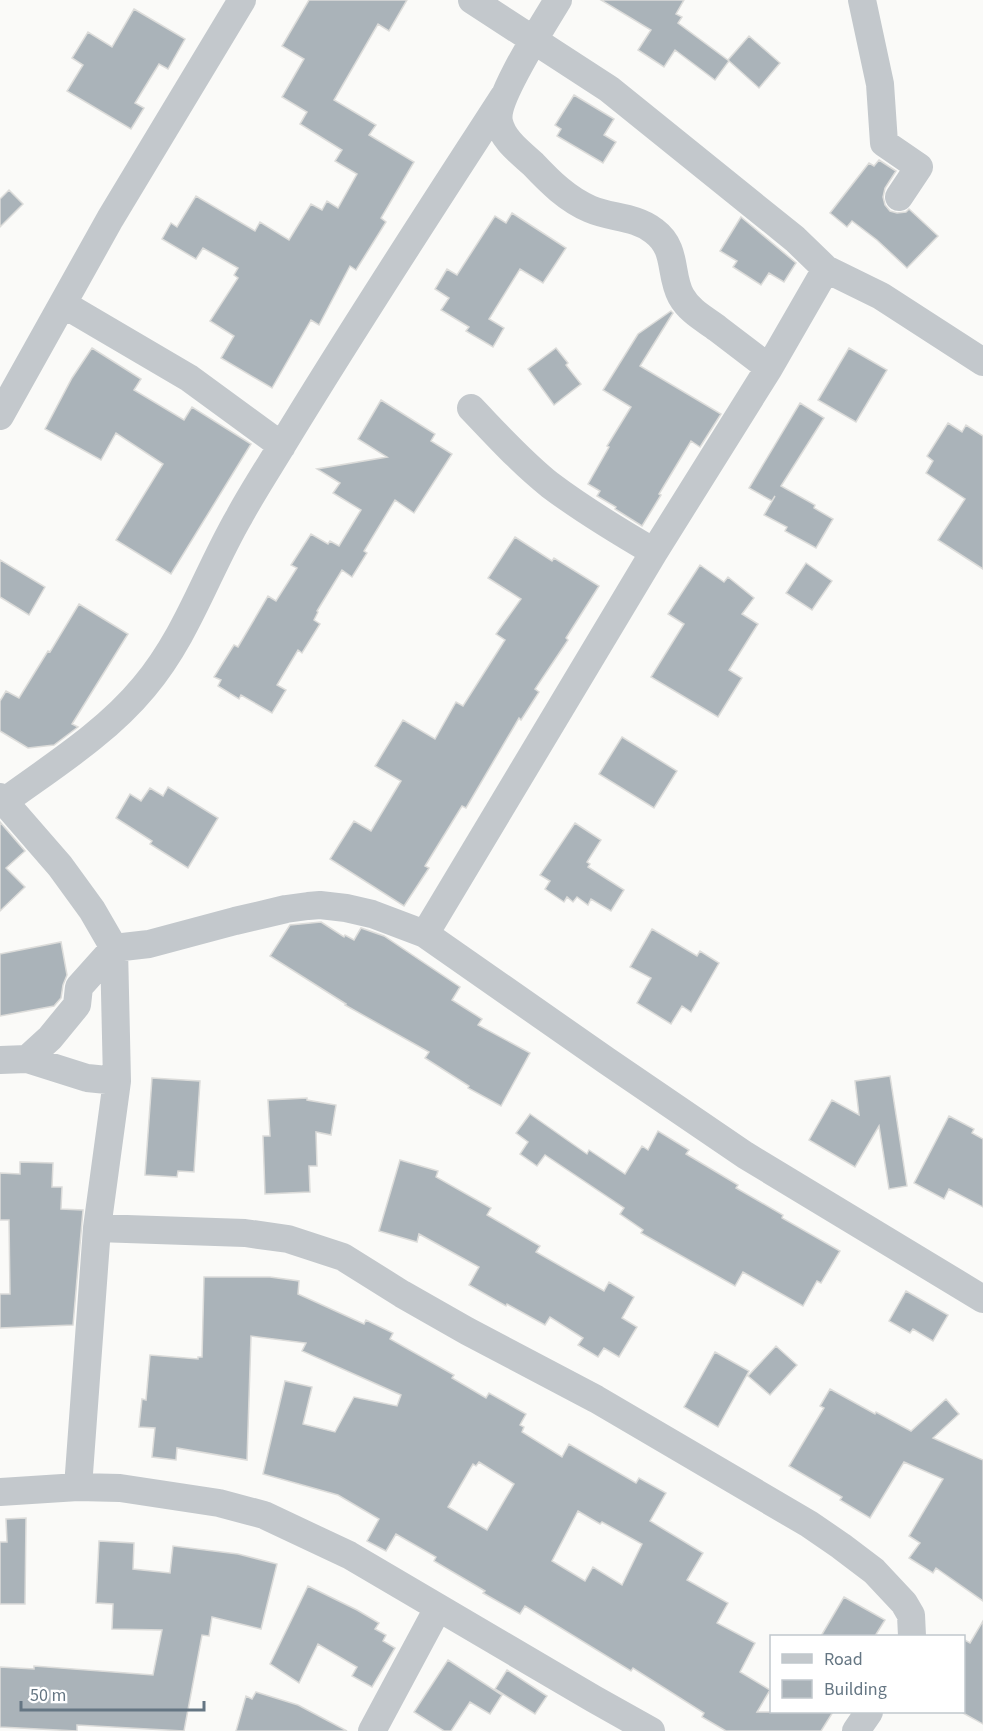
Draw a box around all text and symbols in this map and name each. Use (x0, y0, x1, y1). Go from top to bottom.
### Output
legend (770, 1635, 965, 1713)
text: Road (824, 1647, 863, 1672)
scale bar (21, 1674, 204, 1712)
text: Building (824, 1677, 887, 1702)
text: 50 m (30, 1683, 66, 1708)

